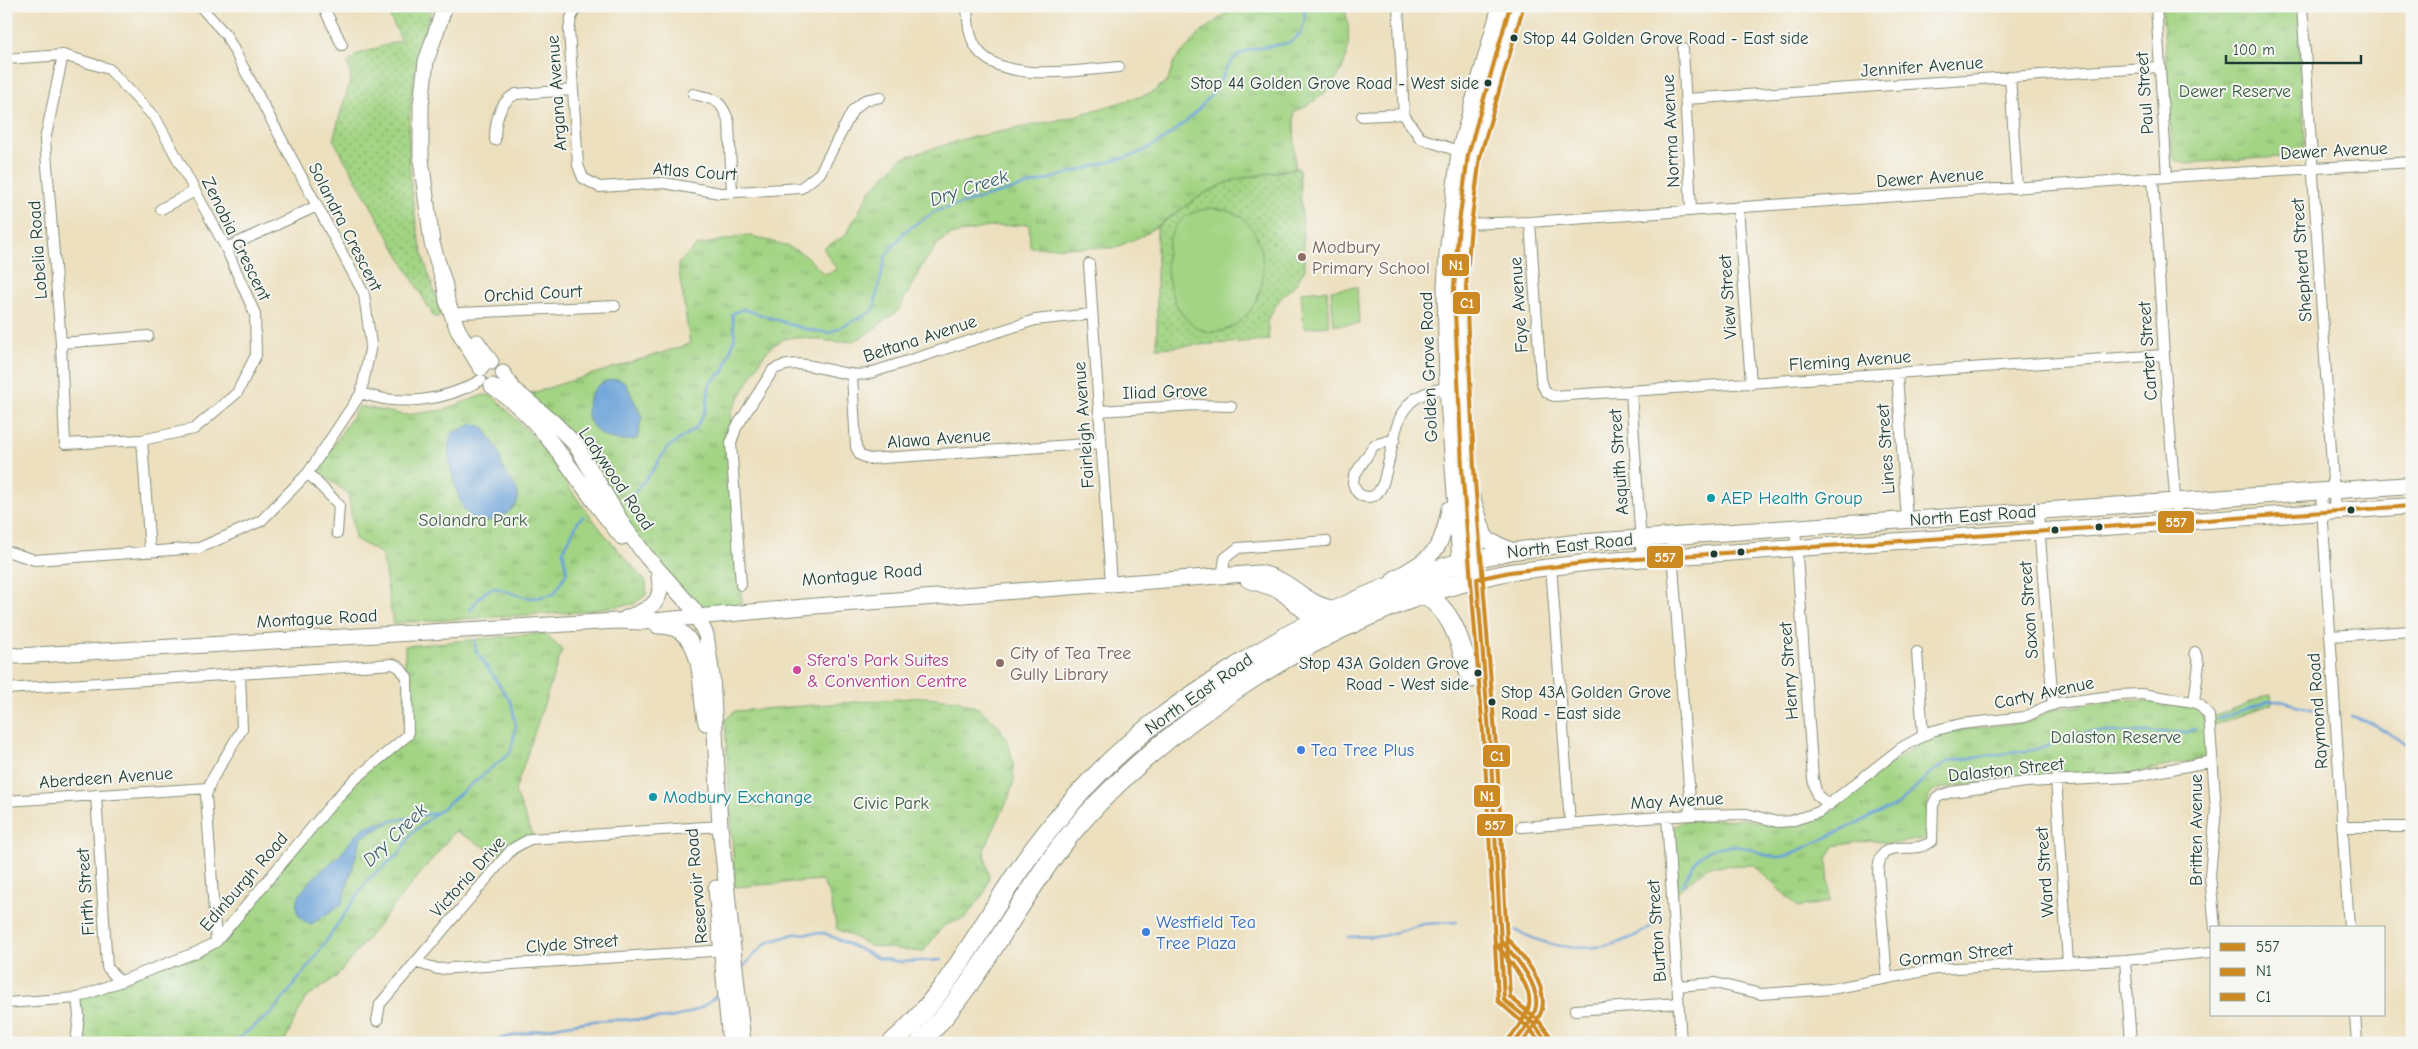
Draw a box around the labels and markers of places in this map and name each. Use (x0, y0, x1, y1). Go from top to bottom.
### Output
place label: Stop 44 Golden Grove Road - East side (1523, 29, 1808, 48)
marker: Stop 44 Golden Grove Road - East side (1509, 33, 1519, 43)
place label: Stop 44 Golden Grove Road - West side (1190, 74, 1479, 93)
marker: Stop 44 Golden Grove Road - West side (1483, 78, 1493, 88)
place label: Modbury Primary School (1312, 237, 1430, 279)
marker: Modbury Primary School (1296, 251, 1308, 263)
place label: AEP Health Group (1721, 488, 1862, 509)
marker: AEP Health Group (1705, 492, 1717, 504)
unlabelled marker (2346, 505, 2356, 515)
unlabelled marker (2094, 522, 2104, 532)
unlabelled marker (2050, 525, 2060, 535)
unlabelled marker (1736, 547, 1746, 557)
unlabelled marker (1709, 549, 1719, 559)
place label: City of Tea Tree Gully Library (1010, 643, 1131, 685)
place label: Sfera's Park Suites & Convention Centre (807, 650, 967, 692)
place label: Stop 43A Golden Grove Road - West side (1299, 654, 1469, 694)
marker: City of Tea Tree Gully Library (994, 657, 1006, 669)
marker: Sfera's Park Suites & Convention Centre (791, 664, 803, 676)
marker: Stop 43A Golden Grove Road - West side (1473, 668, 1483, 678)
place label: Stop 43A Golden Grove Road - East side (1501, 683, 1671, 723)
marker: Stop 43A Golden Grove Road - East side (1487, 697, 1497, 707)
place label: Tea Tree Plus (1311, 740, 1414, 761)
marker: Tea Tree Plus (1295, 744, 1307, 756)
place label: Modbury Exchange (663, 787, 812, 808)
marker: Modbury Exchange (647, 791, 659, 803)
place label: Westfield Tea Tree Plaza (1156, 912, 1256, 954)
marker: Westfield Tea Tree Plaza (1140, 926, 1152, 938)

